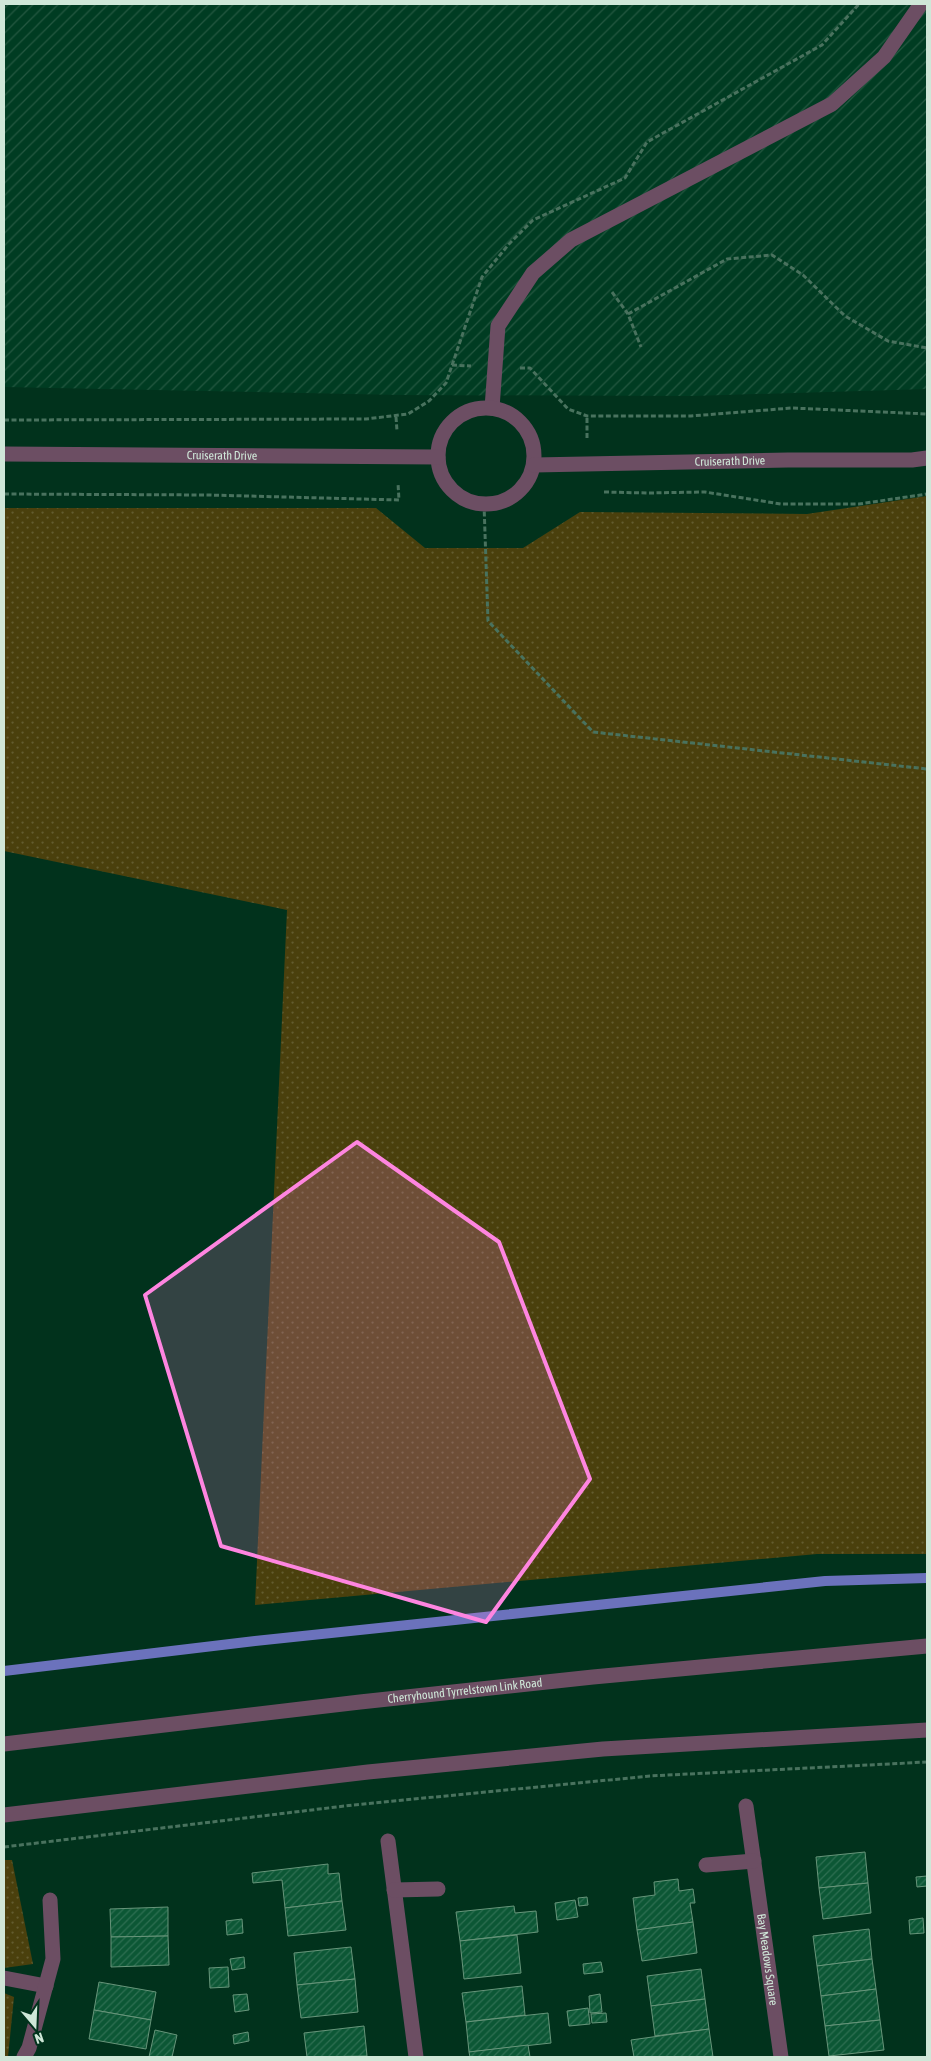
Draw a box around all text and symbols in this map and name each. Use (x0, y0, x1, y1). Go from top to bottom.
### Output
street label: Cruiserath Drive (187, 448, 257, 463)
street label: Cruiserath Drive (695, 453, 765, 469)
street label: Cherryhound Tyrrelstown Link Road (387, 1675, 543, 1706)
street label: Bay Meadows Square (754, 1913, 781, 2006)
north arrow (10, 2001, 60, 2051)
text: N (33, 2029, 46, 2047)

